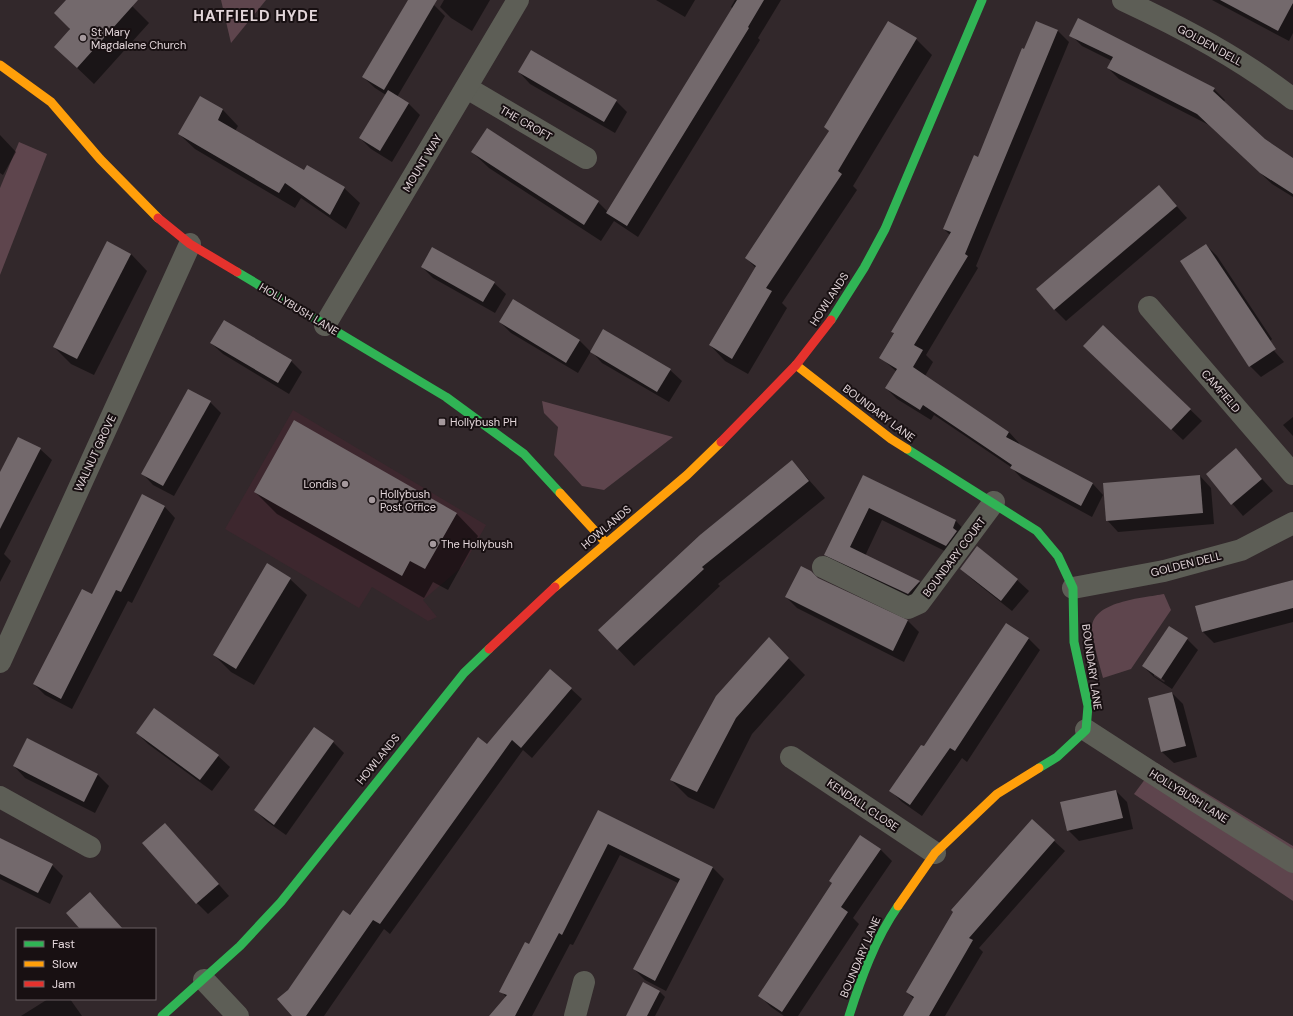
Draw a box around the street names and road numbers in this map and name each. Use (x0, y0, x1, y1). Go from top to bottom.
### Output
street label: GOLDEN DELL (1175, 21, 1245, 69)
street label: THE CROFT (497, 102, 555, 144)
street label: MOUNT WAY (399, 131, 445, 194)
street label: HOWLANDS (807, 270, 851, 328)
street label: HOLLYBUSH LANE (257, 280, 341, 338)
street label: CAMFIELD (1199, 367, 1244, 416)
street label: BOUNDARY LANE (840, 381, 918, 445)
street label: WALNUT GROVE (71, 412, 119, 494)
street label: HOWLANDS (578, 502, 634, 552)
street label: BOUNDARY COURT (919, 514, 989, 600)
street label: GOLDEN DELL (1149, 548, 1223, 580)
street label: BOUNDARY LANE (1079, 623, 1105, 711)
street label: HOWLANDS (353, 731, 403, 787)
street label: HOLLYBUSH LANE (1147, 766, 1231, 826)
street label: KENDALL CLOSE (825, 776, 901, 834)
street label: BOUNDARY LANE (837, 914, 883, 1000)

